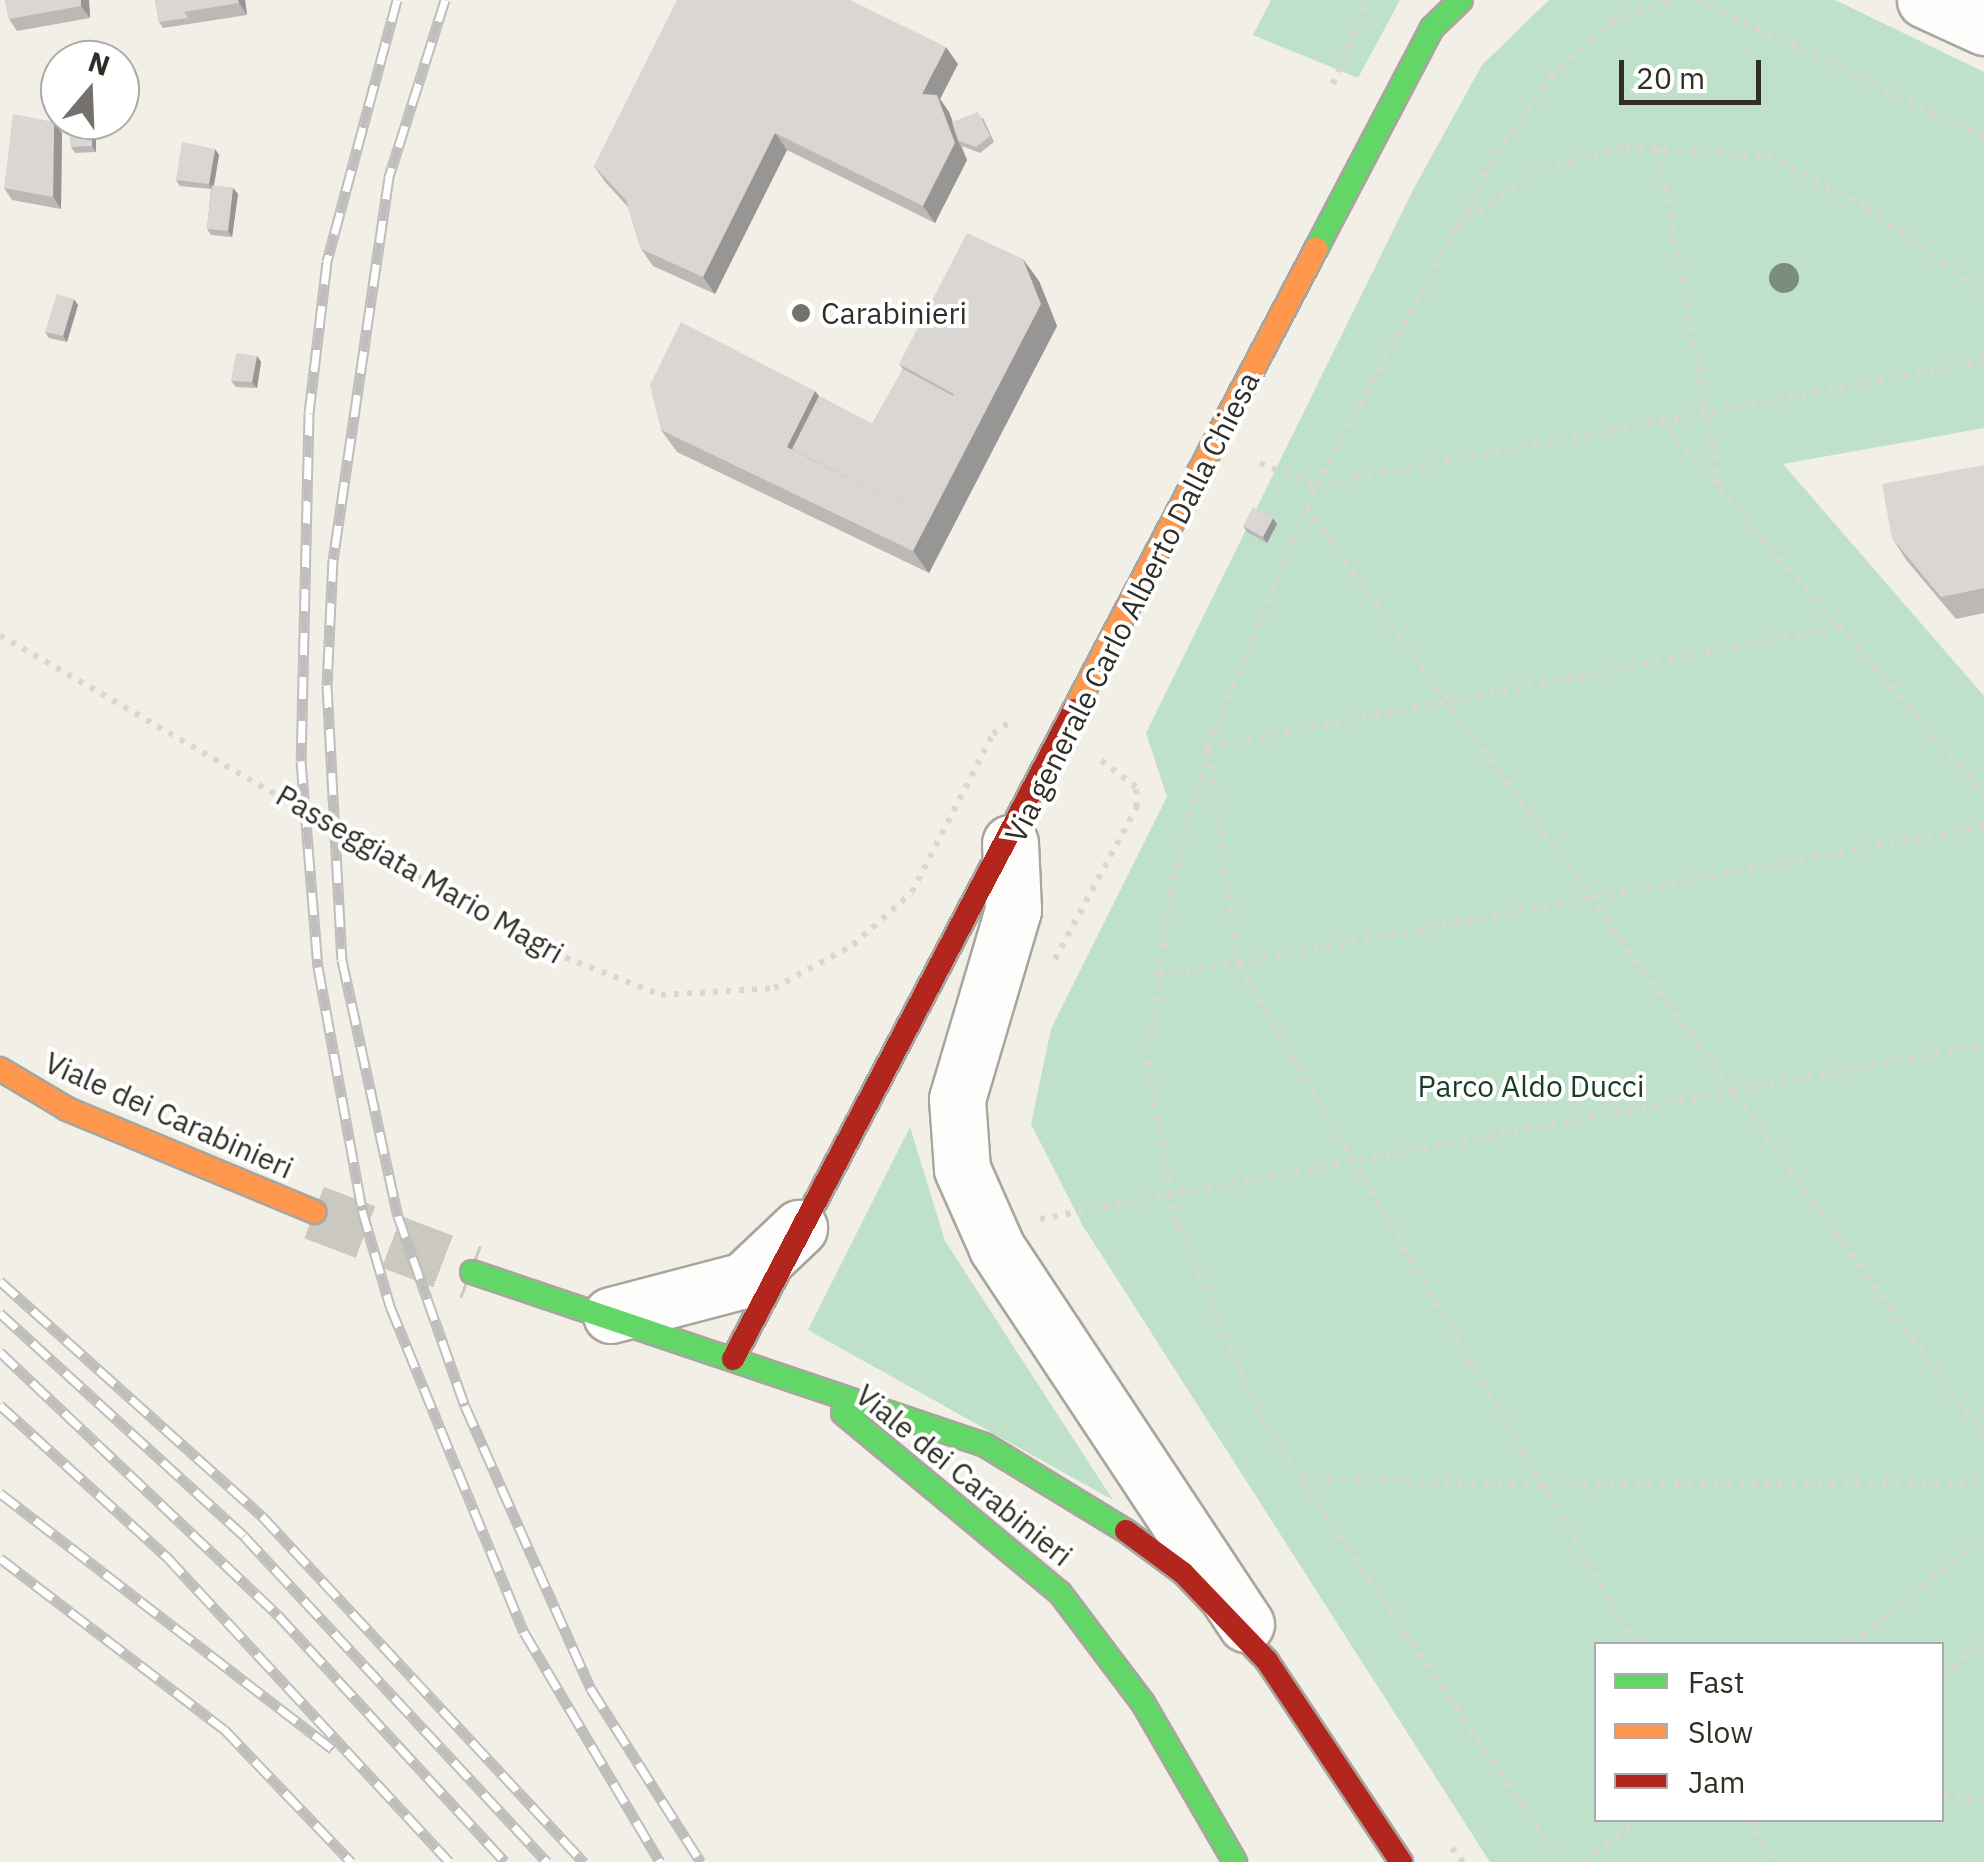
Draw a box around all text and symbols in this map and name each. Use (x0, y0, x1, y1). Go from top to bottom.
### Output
north arrow (40, 40, 140, 140)
scale bar (1624, 40, 1766, 102)
text: N (84, 42, 115, 84)
text: 20 m (1636, 58, 1705, 97)
place label: Carabinieri (821, 295, 967, 331)
marker: Carabinieri (790, 302, 812, 324)
street label: Via generale Carlo Alberto Dalla Chiesa (997, 366, 1267, 848)
street label: Passeggiata Mario Magri (270, 777, 570, 971)
street label: Viale dei Carabinieri (39, 1044, 299, 1186)
park label: Parco Aldo Ducci (1418, 1068, 1644, 1104)
street label: Viale dei Carabinieri (849, 1377, 1079, 1573)
legend (1594, 1642, 1944, 1822)
text: Fast (1688, 1662, 1745, 1701)
text: Slow (1688, 1712, 1753, 1751)
text: Jam (1688, 1762, 1746, 1801)

